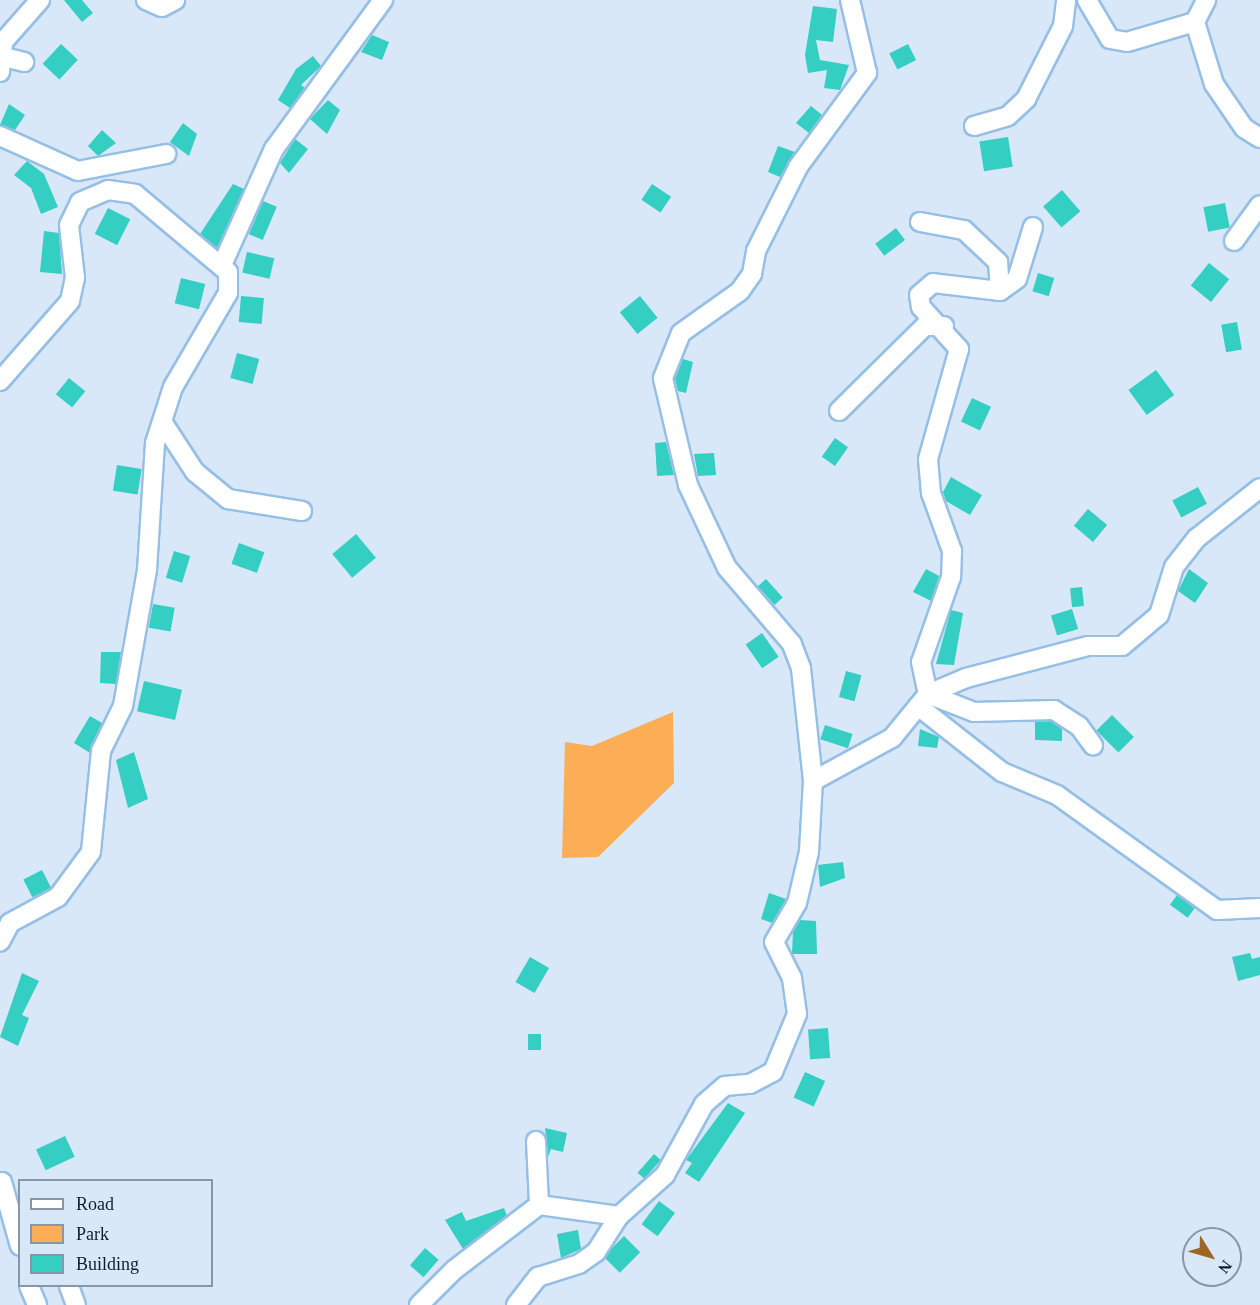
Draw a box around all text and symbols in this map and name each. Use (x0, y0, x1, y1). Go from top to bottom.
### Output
legend (18, 1179, 213, 1287)
text: Road (76, 1194, 114, 1214)
text: Park (76, 1224, 109, 1244)
north arrow (1182, 1227, 1242, 1287)
text: Building (76, 1254, 139, 1274)
text: N (1215, 1257, 1235, 1277)

